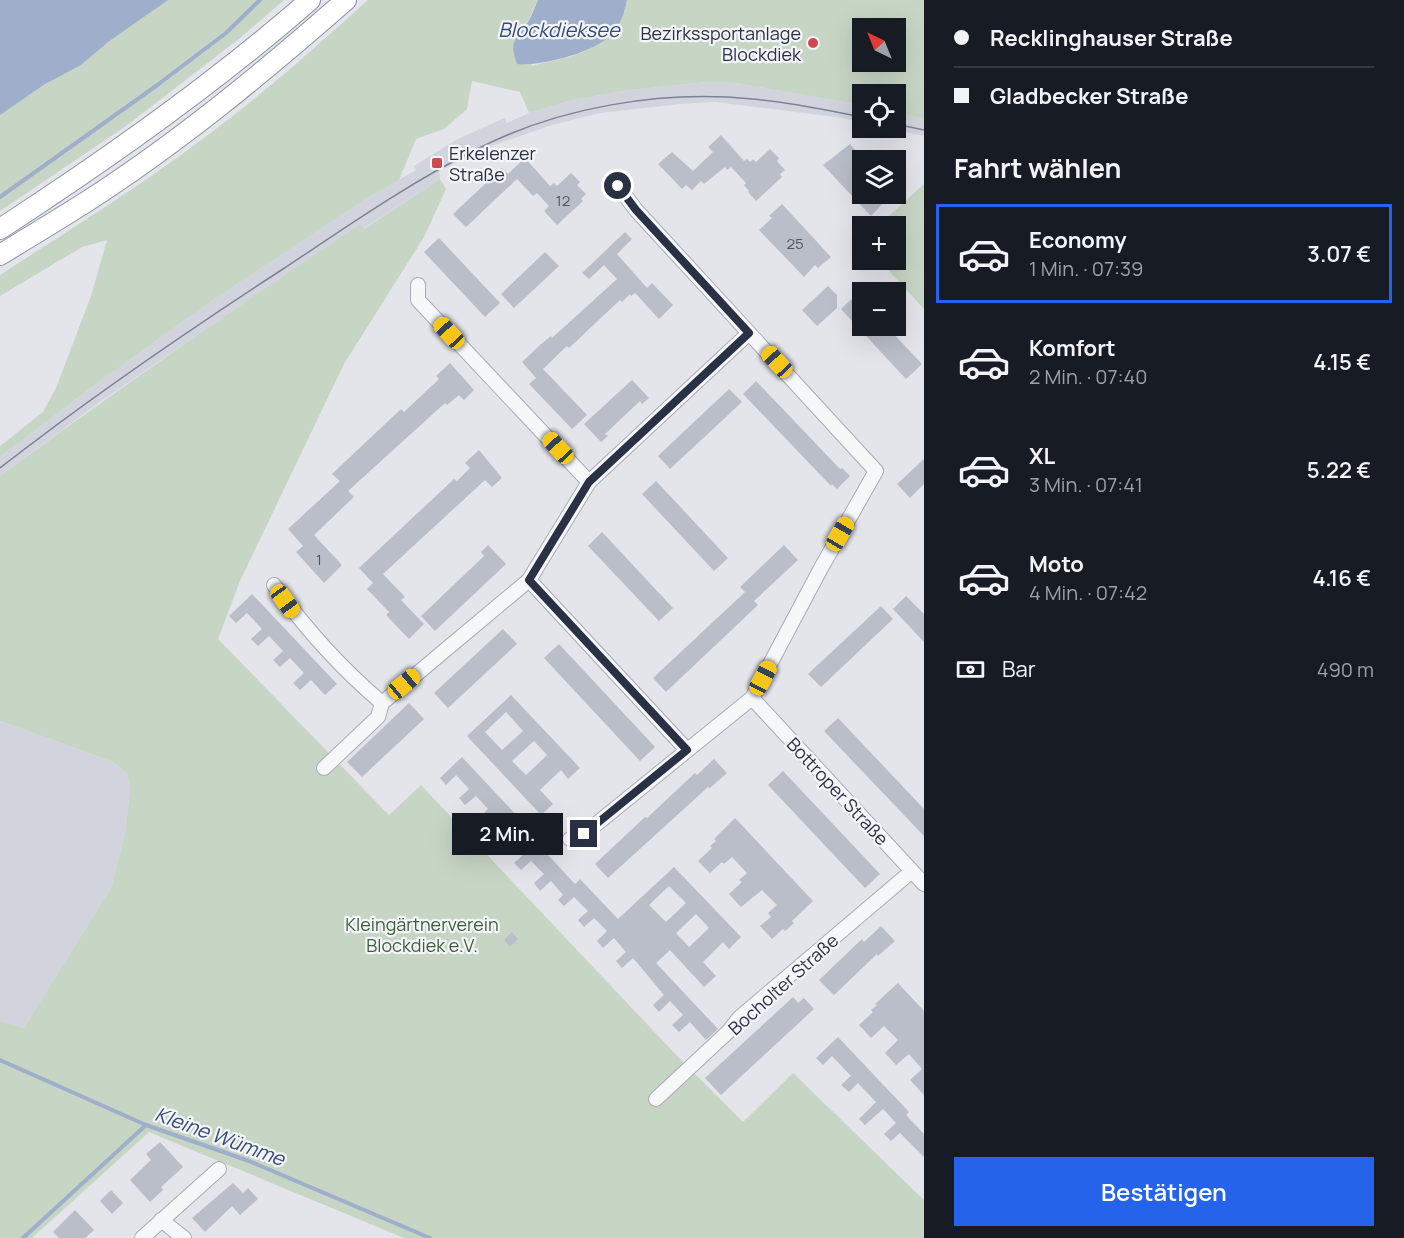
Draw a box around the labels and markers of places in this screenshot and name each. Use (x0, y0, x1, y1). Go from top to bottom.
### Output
place label: Bezirkssportanlage Blockdiek (641, 21, 802, 66)
marker: Bezirkssportanlage Blockdiek (806, 36, 820, 50)
place label: Erkelenzer Straße (449, 141, 536, 186)
marker: Erkelenzer Straße (430, 156, 444, 170)

